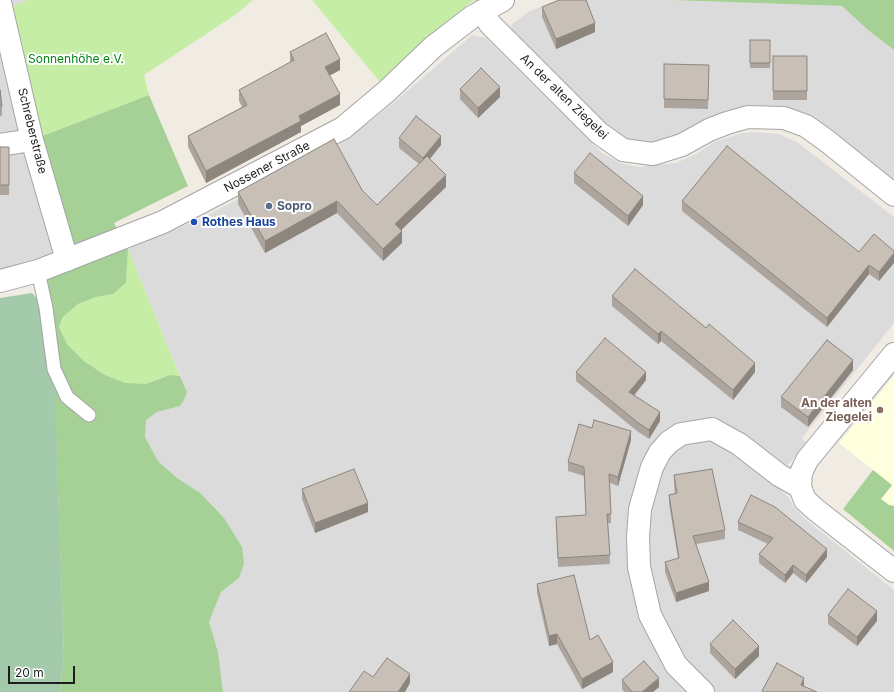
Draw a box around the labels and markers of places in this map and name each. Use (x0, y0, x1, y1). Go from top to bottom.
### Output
place label: Sopro (277, 199, 312, 213)
marker: Sopro (264, 201, 274, 211)
place label: Rothes Haus (202, 215, 276, 229)
marker: Rothes Haus (189, 217, 199, 227)
place label: An der alten Ziegelei (801, 396, 872, 424)
marker: An der alten Ziegelei (875, 405, 885, 415)

